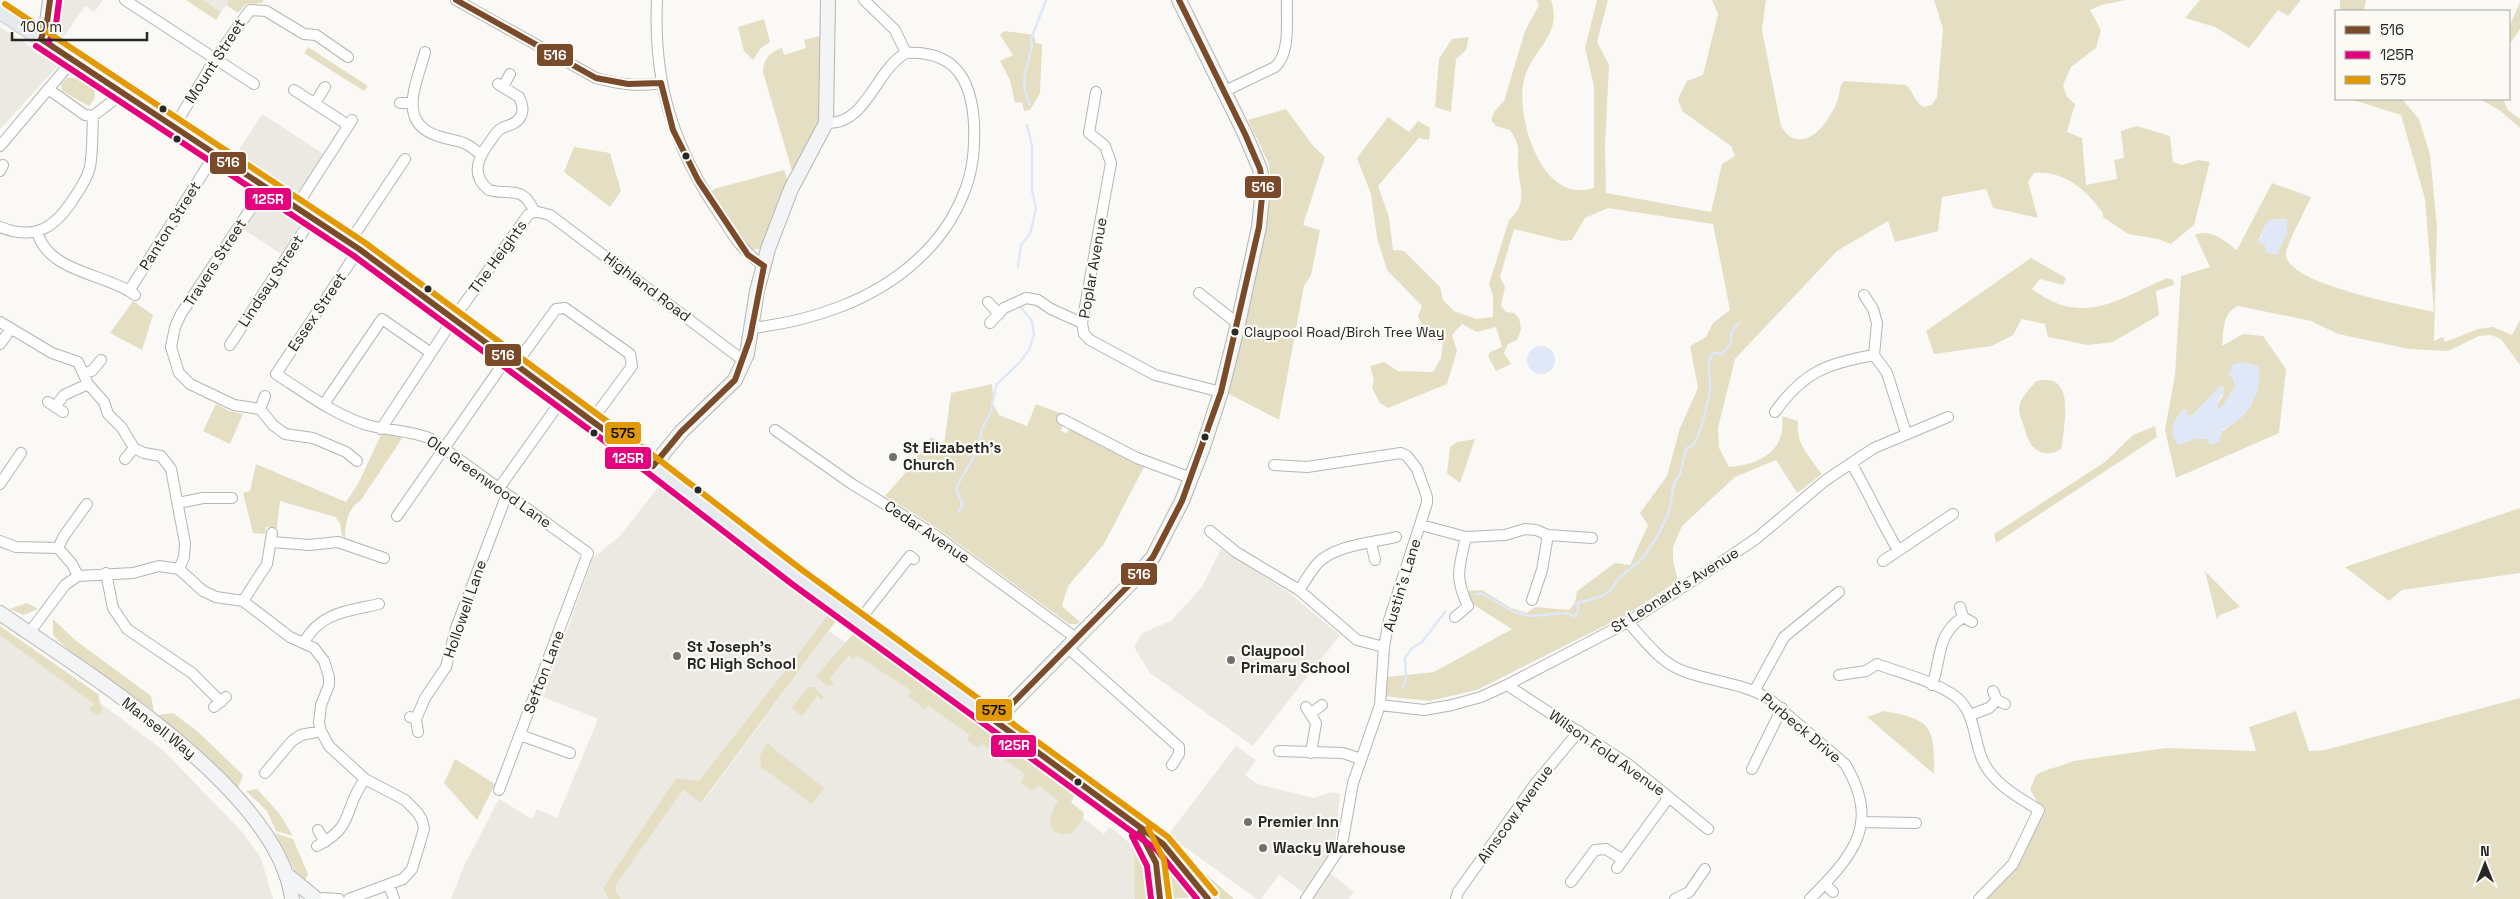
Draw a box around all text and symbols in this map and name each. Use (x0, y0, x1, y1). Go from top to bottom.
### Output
scale bar (12, 10, 148, 42)
legend (2335, 10, 2510, 100)
street label: Mount Street (180, 15, 249, 107)
text: 100 m (20, 17, 62, 36)
text: 516 (2380, 20, 2404, 39)
line badge: 516 (536, 43, 574, 67)
text: 125R (2380, 45, 2414, 64)
text: 516 (543, 46, 567, 64)
text: 575 (2380, 70, 2406, 89)
unlabelled marker (158, 104, 168, 114)
unlabelled marker (172, 134, 182, 144)
line badge: 516 (209, 151, 247, 175)
unlabelled marker (681, 151, 691, 161)
text: 516 (216, 153, 240, 171)
line badge: 516 (1244, 175, 1282, 199)
street label: Panton Street (135, 178, 205, 274)
text: 516 (1251, 178, 1275, 196)
line badge: 125R (244, 187, 292, 211)
text: 125R (252, 190, 284, 208)
street label: Travers Street (179, 215, 250, 310)
street label: The Heights (464, 216, 531, 297)
street label: Poplar Avenue (1074, 216, 1111, 320)
street label: Lindsay Street (234, 231, 307, 330)
street label: Highland Road (600, 248, 695, 326)
street label: Essex Street (283, 269, 350, 355)
unlabelled marker (423, 284, 433, 294)
place label: Claypool Road/Birch Tree Way (1244, 323, 1444, 341)
marker: Claypool Road/Birch Tree Way (1230, 327, 1240, 337)
line badge: 516 (484, 343, 522, 367)
text: 516 (491, 346, 515, 364)
line badge: 575 (604, 421, 642, 445)
text: 575 (611, 424, 635, 442)
unlabelled marker (589, 428, 599, 438)
street label: Old Greenwood Lane (423, 431, 556, 532)
unlabelled marker (1200, 432, 1210, 442)
place label: St Elizabeth's Church (903, 438, 1002, 474)
line badge: 125R (604, 446, 652, 470)
text: 125R (612, 449, 644, 467)
marker: St Elizabeth's Church (887, 451, 899, 463)
unlabelled marker (693, 485, 703, 495)
street label: Cedar Avenue (881, 496, 974, 567)
street label: Austin's Lane (1378, 536, 1425, 634)
street label: St Leonard's Avenue (1607, 542, 1742, 637)
street label: Hollowell Lane (439, 557, 490, 660)
line badge: 516 (1120, 562, 1158, 586)
text: 516 (1127, 565, 1151, 583)
street label: Sefton Lane (519, 627, 568, 716)
place label: St Joseph's RC High School (687, 637, 796, 673)
place label: Claypool Primary School (1241, 641, 1350, 677)
marker: St Joseph's RC High School (671, 650, 683, 662)
marker: Claypool Primary School (1225, 654, 1237, 666)
street label: Purbeck Drive (1757, 688, 1846, 767)
street label: Mansell Way (118, 693, 200, 763)
line badge: 575 (975, 698, 1013, 722)
text: 575 (982, 701, 1006, 719)
street label: Wilson Fold Avenue (1545, 705, 1669, 800)
line badge: 125R (990, 734, 1037, 758)
text: 125R (998, 736, 1030, 754)
street label: Ainscow Avenue (1473, 761, 1557, 867)
unlabelled marker (1073, 777, 1083, 787)
place label: Premier Inn (1258, 812, 1339, 831)
marker: Premier Inn (1242, 816, 1254, 828)
place label: Wacky Warehouse (1273, 838, 1406, 857)
north arrow (2460, 839, 2510, 889)
marker: Wacky Warehouse (1257, 842, 1269, 854)
text: N (2480, 842, 2490, 860)

